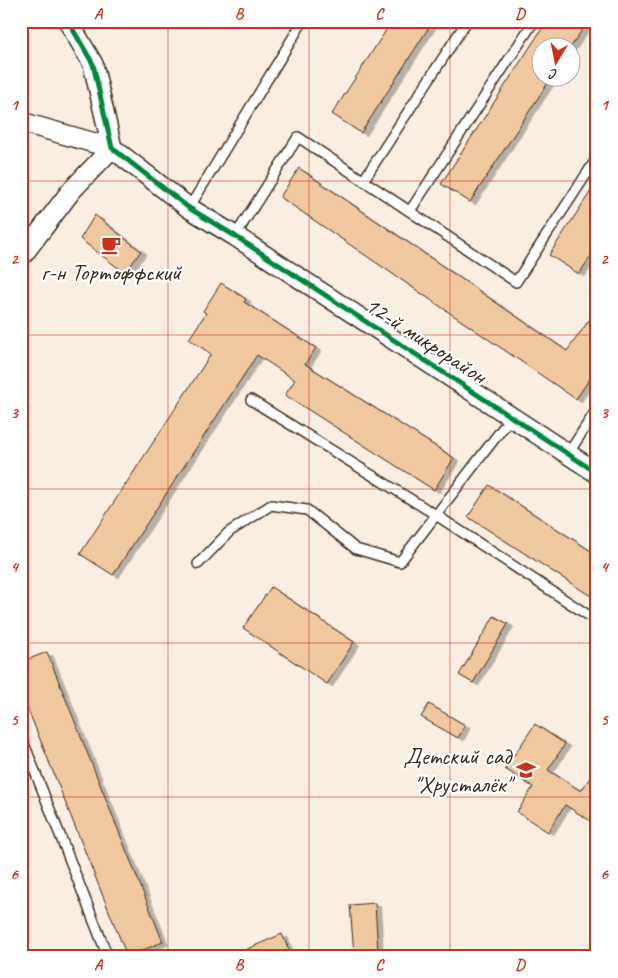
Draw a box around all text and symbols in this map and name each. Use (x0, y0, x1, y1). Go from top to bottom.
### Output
text: A (94, 4, 104, 24)
text: B (235, 4, 245, 24)
text: C (375, 4, 385, 24)
text: D (515, 4, 526, 24)
north arrow (530, 38, 580, 88)
text: С (547, 65, 559, 83)
text: 1 (10, 95, 19, 115)
text: 1 (600, 95, 609, 115)
cafe icon: г-н Тортоффский (100, 234, 122, 256)
text: 2 (10, 249, 19, 269)
text: 2 (600, 249, 609, 269)
place label: г-н Тортоффский (41, 257, 183, 287)
street label: 12-й микрорайон (359, 289, 494, 392)
text: 3 (10, 403, 19, 423)
text: 3 (600, 403, 609, 423)
text: 4 (10, 557, 19, 577)
text: 4 (600, 557, 609, 577)
text: 5 (11, 710, 20, 730)
text: 5 (601, 710, 610, 730)
place label: Детский сад "Хрусталёк" (403, 741, 516, 799)
school or university icon: Детский сад "Хрусталёк" (515, 759, 537, 781)
text: 6 (10, 864, 19, 884)
text: 6 (600, 864, 609, 884)
text: A (94, 955, 104, 975)
text: B (235, 955, 245, 975)
text: C (375, 955, 385, 975)
text: D (515, 955, 526, 975)

